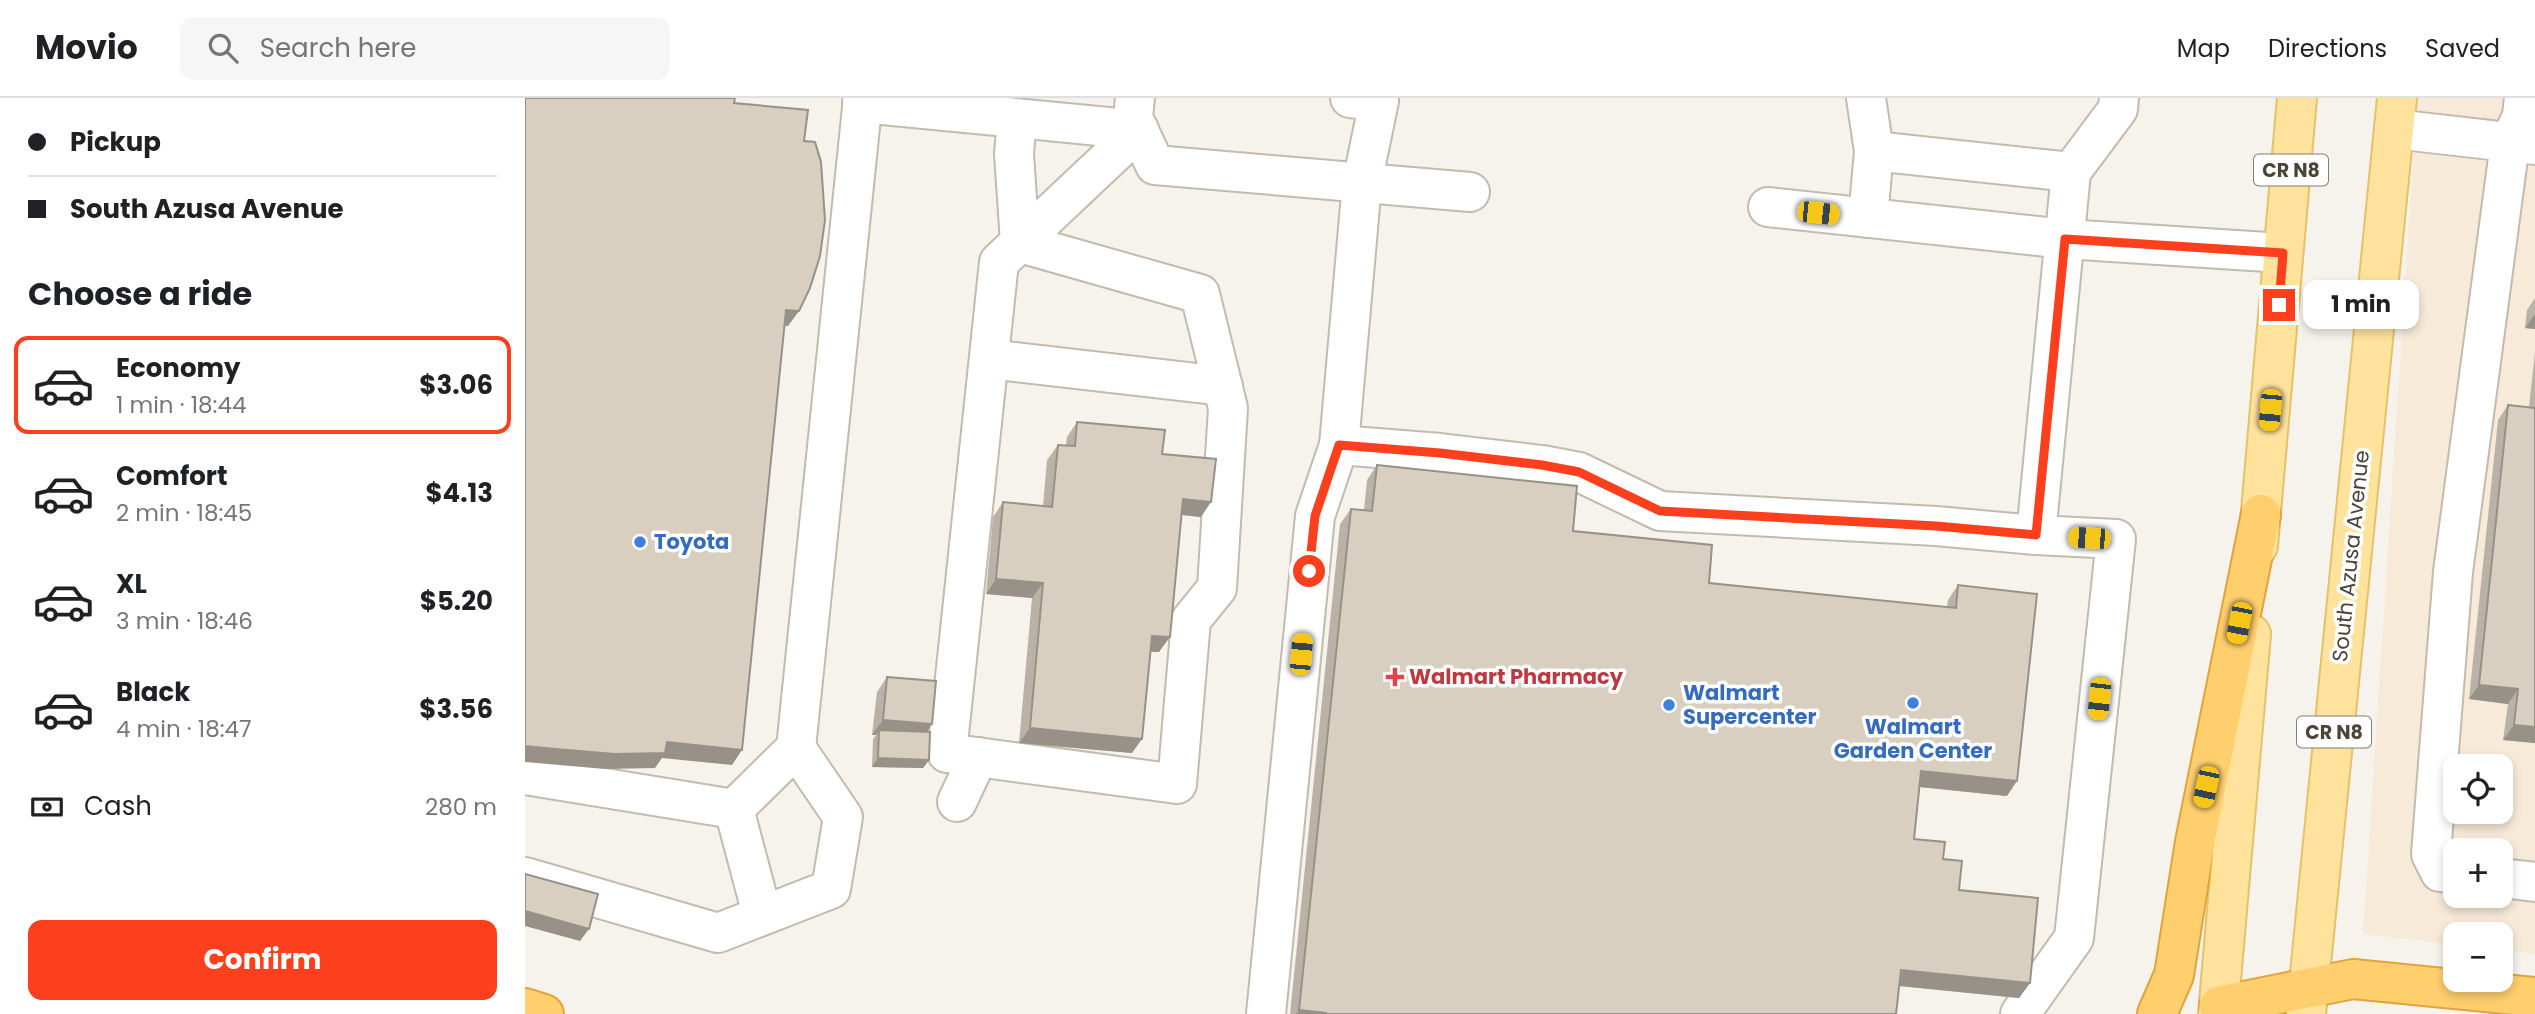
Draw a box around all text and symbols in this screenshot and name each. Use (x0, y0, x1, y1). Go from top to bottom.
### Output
search box (180, 17, 670, 80)
text: Movio (35, 24, 138, 71)
icon: search (204, 29, 242, 67)
text: Search here (260, 30, 416, 66)
text: Map (2177, 32, 2230, 65)
text: Directions (2268, 32, 2387, 65)
text: Saved (2425, 32, 2500, 65)
text: Pickup (70, 124, 161, 160)
road number: CR N8 (2254, 155, 2328, 186)
text: South Azusa Avenue (70, 191, 343, 227)
car (1797, 200, 1840, 226)
text: Choose a ride (28, 271, 252, 316)
callout: 1 min (2303, 280, 2419, 330)
text: 1 min (2331, 288, 2391, 320)
route end (2263, 289, 2295, 321)
text: Economy (116, 350, 240, 386)
icon: car (32, 354, 95, 417)
text: $3.06 (419, 367, 493, 403)
car (2258, 388, 2283, 432)
text: 1 min · 18:44 (116, 389, 246, 421)
street label: South Azusa Avenue (2325, 449, 2376, 663)
text: Comfort (116, 458, 228, 494)
icon: car (32, 462, 95, 525)
text: $4.13 (425, 475, 493, 511)
text: 2 min · 18:45 (116, 497, 252, 529)
car (2068, 526, 2111, 550)
place label: Toyota (654, 527, 729, 556)
marker: Toyota (632, 534, 648, 550)
route start (1293, 555, 1325, 587)
text: XL (116, 566, 147, 602)
icon: car (32, 570, 95, 633)
text: $5.20 (420, 583, 493, 619)
car (2225, 600, 2254, 646)
text: 3 min · 18:46 (116, 605, 253, 637)
car (1289, 632, 1314, 676)
place label: Walmart Pharmacy (1409, 662, 1624, 691)
marker: Walmart Pharmacy (1387, 669, 1403, 685)
text: Black (116, 674, 190, 710)
car (2087, 677, 2112, 721)
icon: car (32, 678, 95, 741)
place label: Walmart Supercenter (1683, 678, 1817, 731)
text: $3.56 (419, 691, 493, 727)
marker: Walmart Garden Center (1905, 695, 1921, 711)
marker: Walmart Supercenter (1661, 697, 1677, 713)
place label: Walmart Garden Center (1834, 712, 1992, 765)
text: 4 min · 18:47 (116, 713, 252, 745)
road number: CR N8 (2297, 716, 2371, 748)
map controls (2443, 754, 2513, 992)
button: locate (2443, 754, 2513, 824)
car (2192, 764, 2221, 810)
icon: cash (28, 788, 66, 826)
text: Cash (84, 788, 152, 824)
text: 280 m (425, 791, 497, 823)
button: + (2443, 838, 2513, 908)
button: Confirm (28, 920, 497, 1000)
button: − (2443, 922, 2513, 992)

